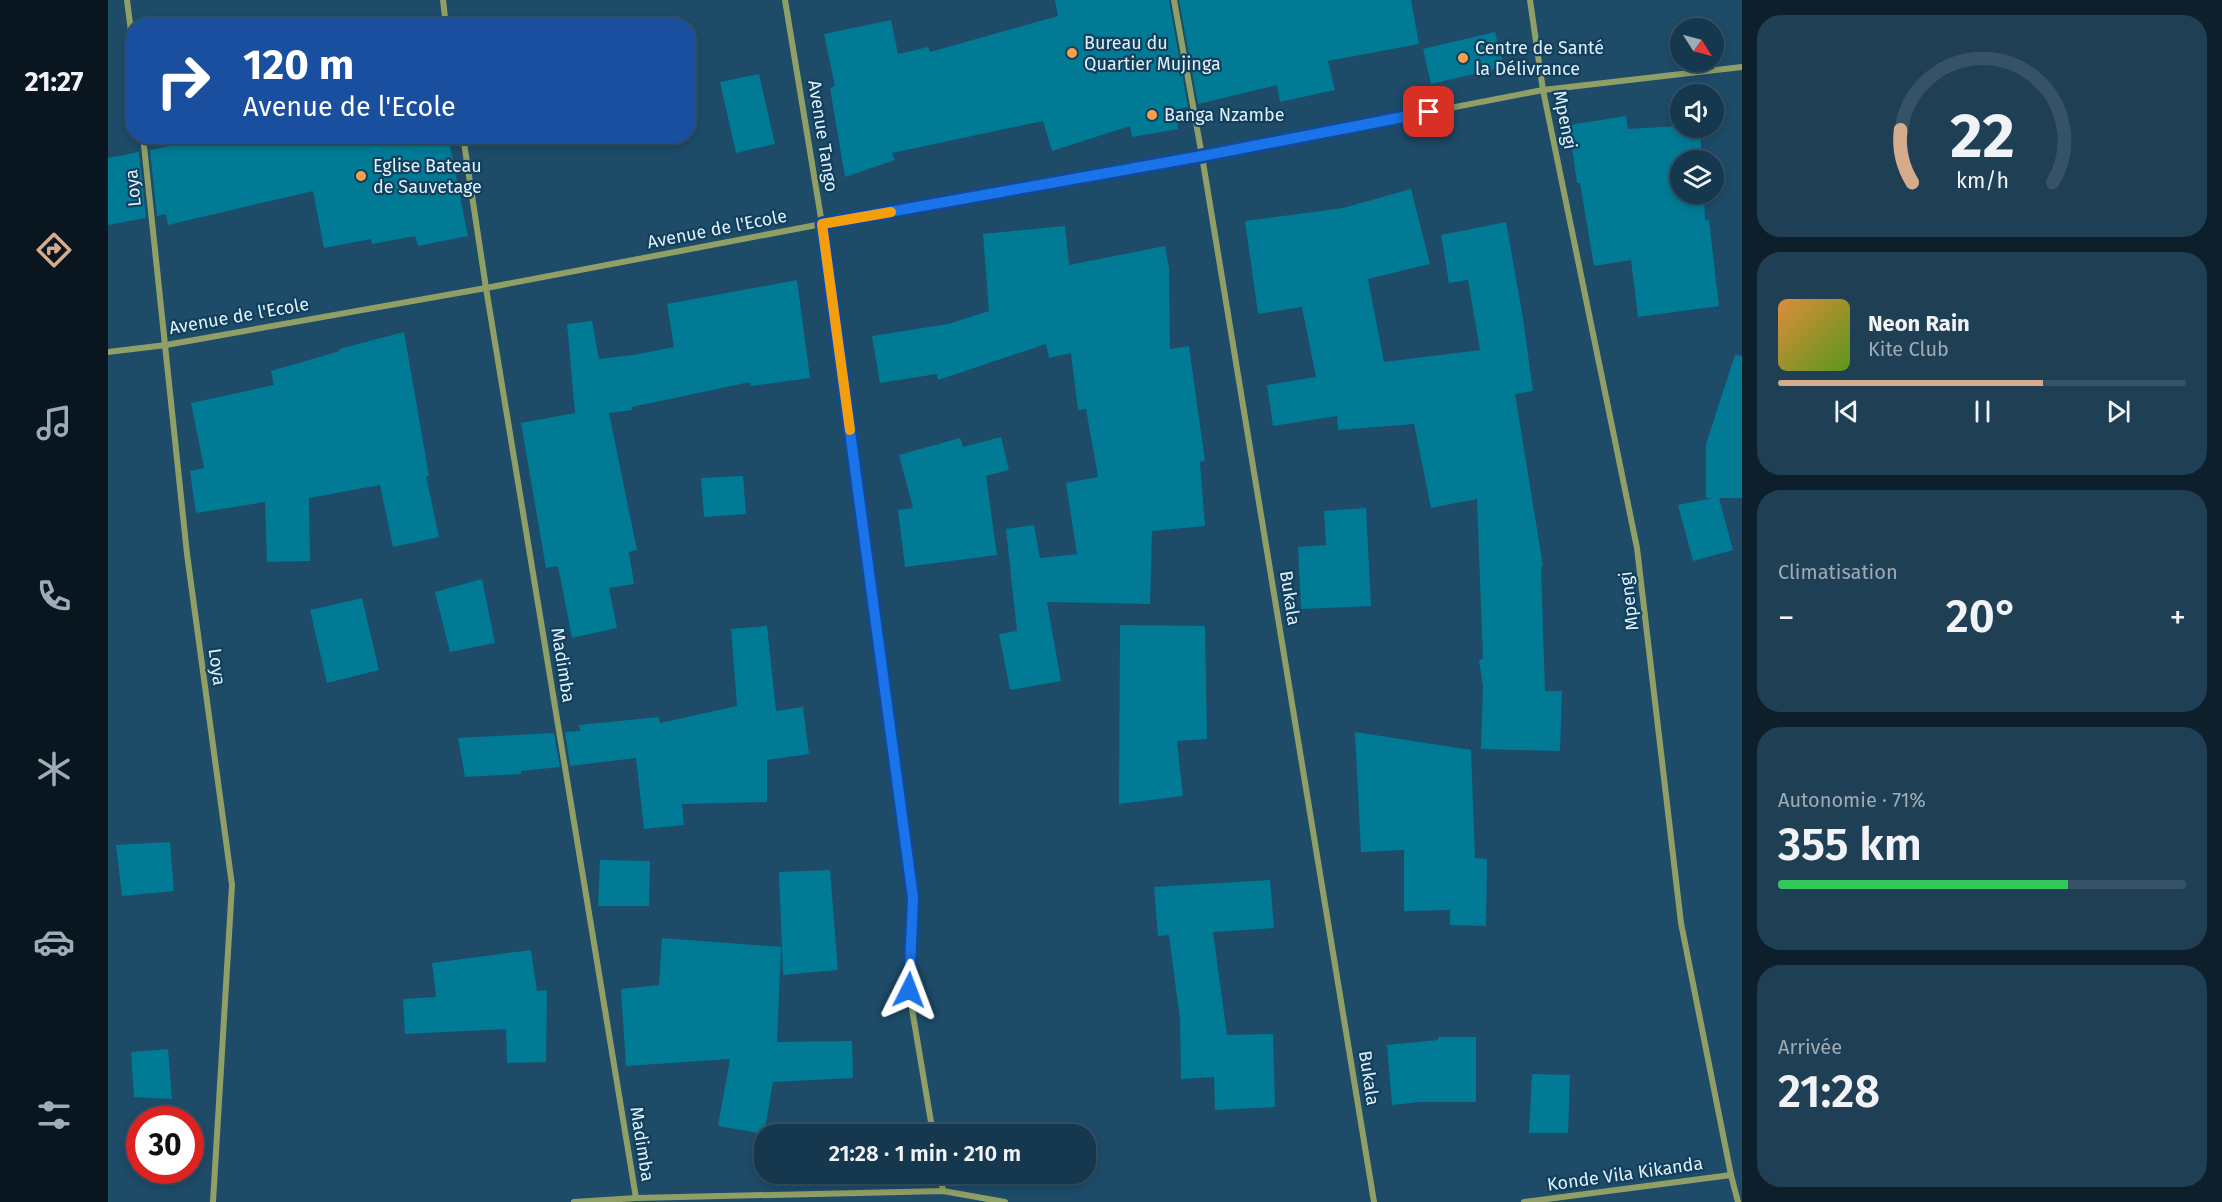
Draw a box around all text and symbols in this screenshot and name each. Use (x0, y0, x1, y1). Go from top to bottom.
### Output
north arrow (1670, 18, 1724, 72)
map controls (1670, 18, 1724, 204)
place label: Bureau du Quartier Mujinga (1084, 32, 1221, 75)
place label: Centre de Santé la Délivrance (1475, 37, 1604, 80)
text: 120 m (243, 40, 354, 90)
icon: right (144, 42, 222, 120)
marker: Bureau du Quartier Mujinga (1065, 46, 1079, 60)
marker: Centre de Santé la Délivrance (1456, 51, 1470, 65)
text: 21:27 (25, 66, 83, 98)
street label: Avenue Tango (803, 79, 843, 193)
button: sound (1670, 84, 1724, 138)
pin (1403, 86, 1454, 137)
street label: Mpengi (1549, 89, 1581, 151)
text: Avenue de l'Ecole (243, 91, 456, 123)
icon: arrive (1412, 95, 1445, 128)
text: 22 (1950, 99, 2014, 174)
place label: Banga Nzambe (1164, 104, 1284, 126)
marker: Banga Nzambe (1145, 108, 1159, 122)
button: layers (1670, 150, 1724, 204)
place label: Eglise Bateau de Sauvetage (373, 155, 482, 198)
street label: Loya (120, 168, 146, 208)
marker: Eglise Bateau de Sauvetage (354, 169, 368, 183)
text: km/h (1955, 169, 2009, 195)
street label: Avenue de l'Ecole (645, 205, 789, 253)
icon: directions (33, 229, 75, 271)
street label: Avenue de l'Ecole (167, 293, 311, 339)
text: Neon Rain (1868, 310, 1970, 337)
text: Kite Club (1868, 337, 1949, 361)
icon: previous (1830, 395, 1863, 428)
icon: pause (1966, 395, 1999, 428)
icon: next (2102, 395, 2135, 428)
icon: music (33, 402, 75, 444)
text: Climatisation (1778, 560, 1898, 584)
street label: Bukala (1275, 569, 1305, 627)
street label: Mpengi (1614, 570, 1644, 632)
icon: phone (33, 575, 75, 617)
text: 20° (1946, 590, 2018, 644)
text: − (1778, 598, 1795, 638)
text: + (2170, 598, 2186, 638)
street label: Madimba (546, 626, 580, 704)
street label: Loya (204, 647, 230, 687)
icon: climate (33, 748, 75, 790)
text: Autonomie · 71% (1778, 788, 1926, 812)
text: 355 km (1778, 818, 1922, 872)
icon: car (33, 921, 75, 963)
position arrow (877, 958, 941, 1022)
text: Arrivée (1778, 1035, 1842, 1059)
street label: Bukala (1354, 1049, 1384, 1107)
text: 21:28 (1778, 1065, 1880, 1119)
icon: filters (33, 1094, 75, 1136)
street label: Madimba (625, 1105, 659, 1183)
speed limit sign: 30 (126, 1106, 204, 1184)
text: 21:28 · 1 min · 210 m (829, 1140, 1021, 1167)
street label: Konde Vila Kikanda (1546, 1152, 1704, 1196)

